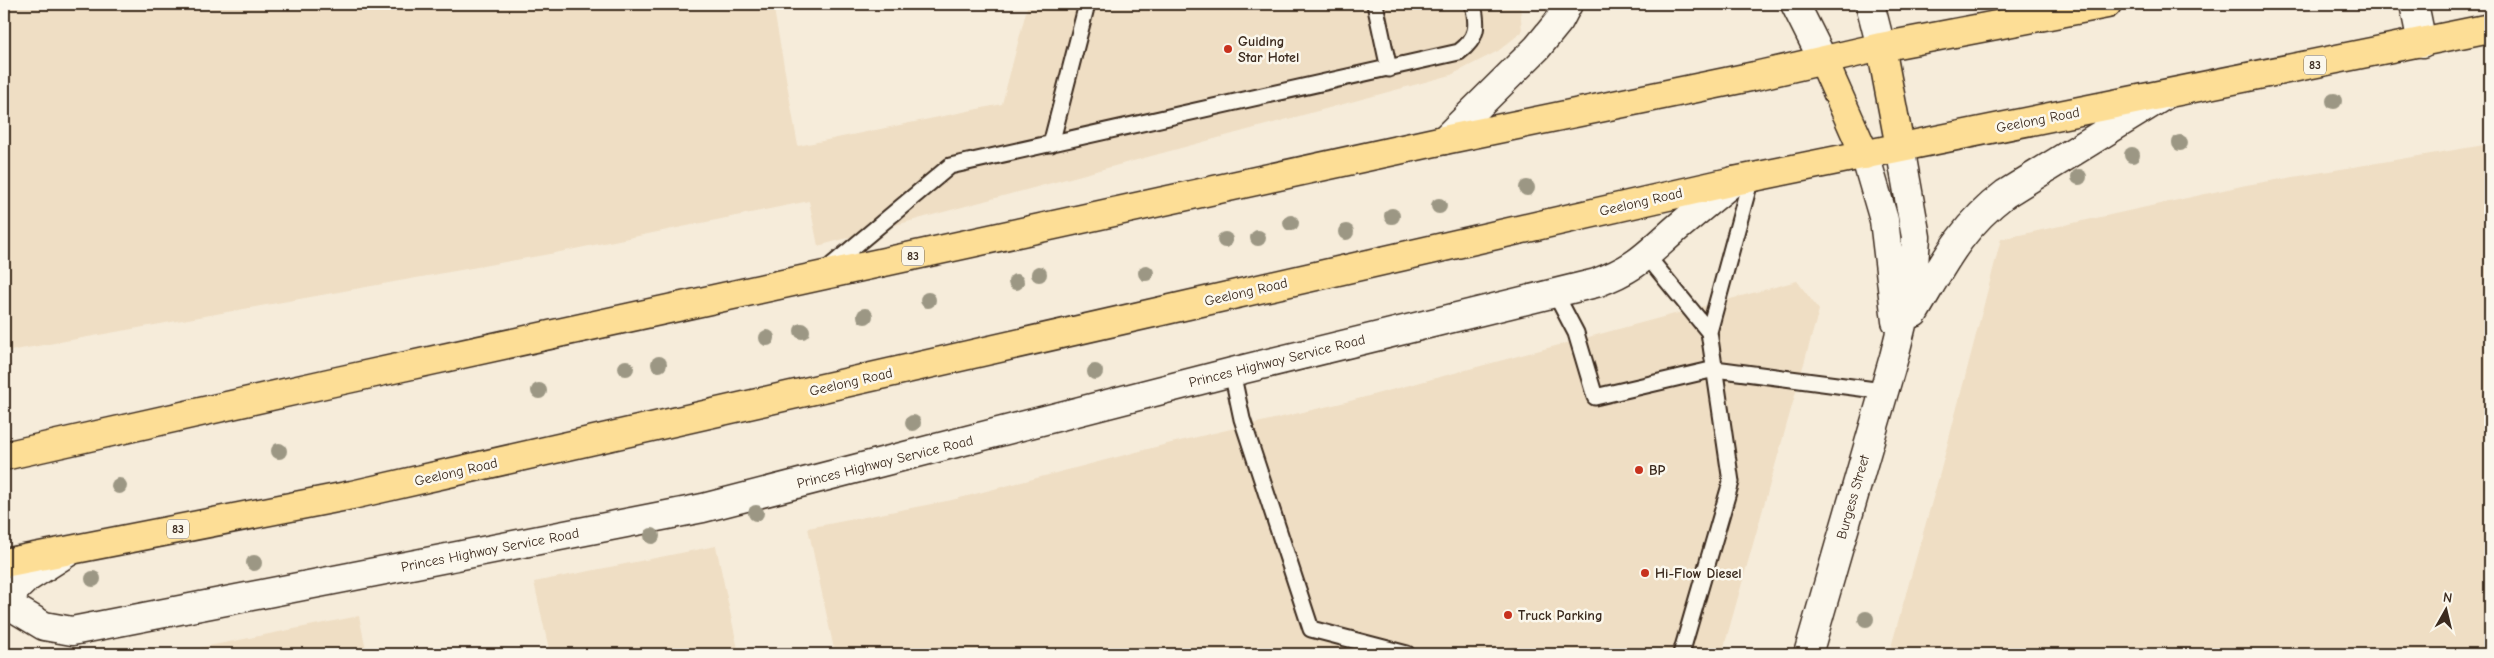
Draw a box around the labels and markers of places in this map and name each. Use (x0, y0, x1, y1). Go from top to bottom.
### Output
place label: Guiding Star Hotel (1238, 33, 1299, 66)
marker: Guiding Star Hotel (1222, 43, 1234, 55)
place label: BP (1649, 462, 1666, 479)
marker: BP (1633, 464, 1645, 476)
place label: Hi-Flow Diesel (1655, 565, 1742, 582)
marker: Hi-Flow Diesel (1639, 567, 1651, 579)
place label: Truck Parking (1518, 607, 1603, 624)
marker: Truck Parking (1502, 609, 1514, 621)

